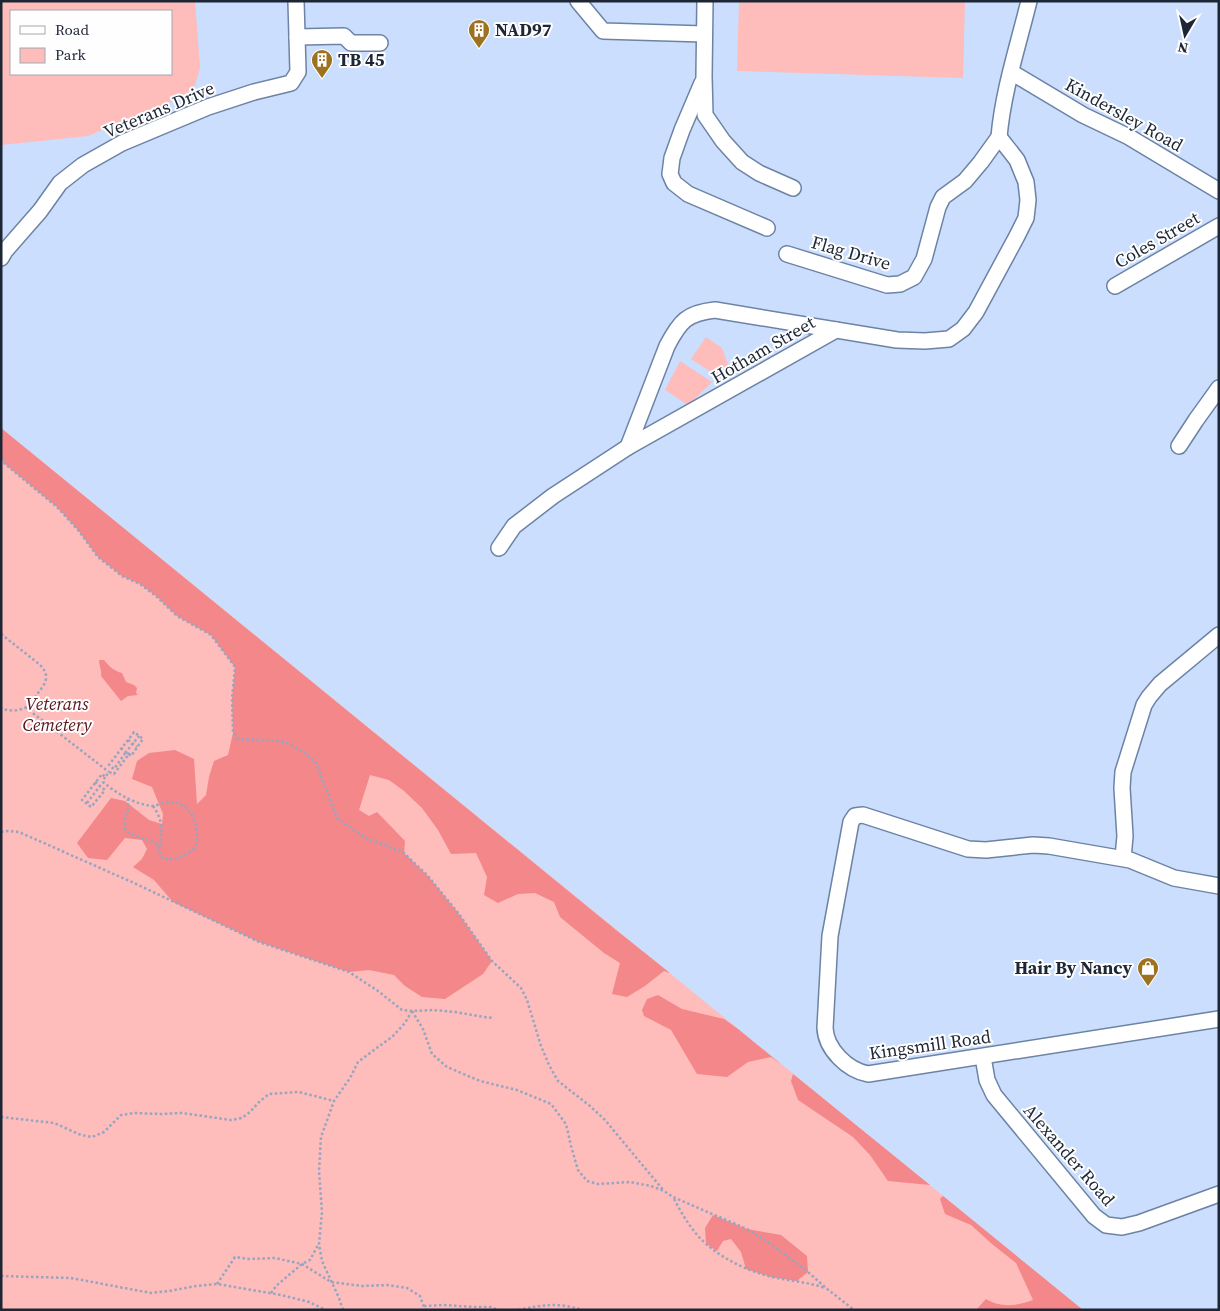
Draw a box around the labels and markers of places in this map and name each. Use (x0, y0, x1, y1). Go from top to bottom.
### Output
place label: NAD97 (495, 17, 552, 42)
building icon: NAD97 (467, 18, 491, 49)
place label: TB 45 (338, 47, 385, 72)
building icon: TB 45 (310, 48, 334, 79)
place label: Hair By Nancy (1014, 955, 1132, 980)
shop icon: Hair By Nancy (1136, 956, 1160, 987)

